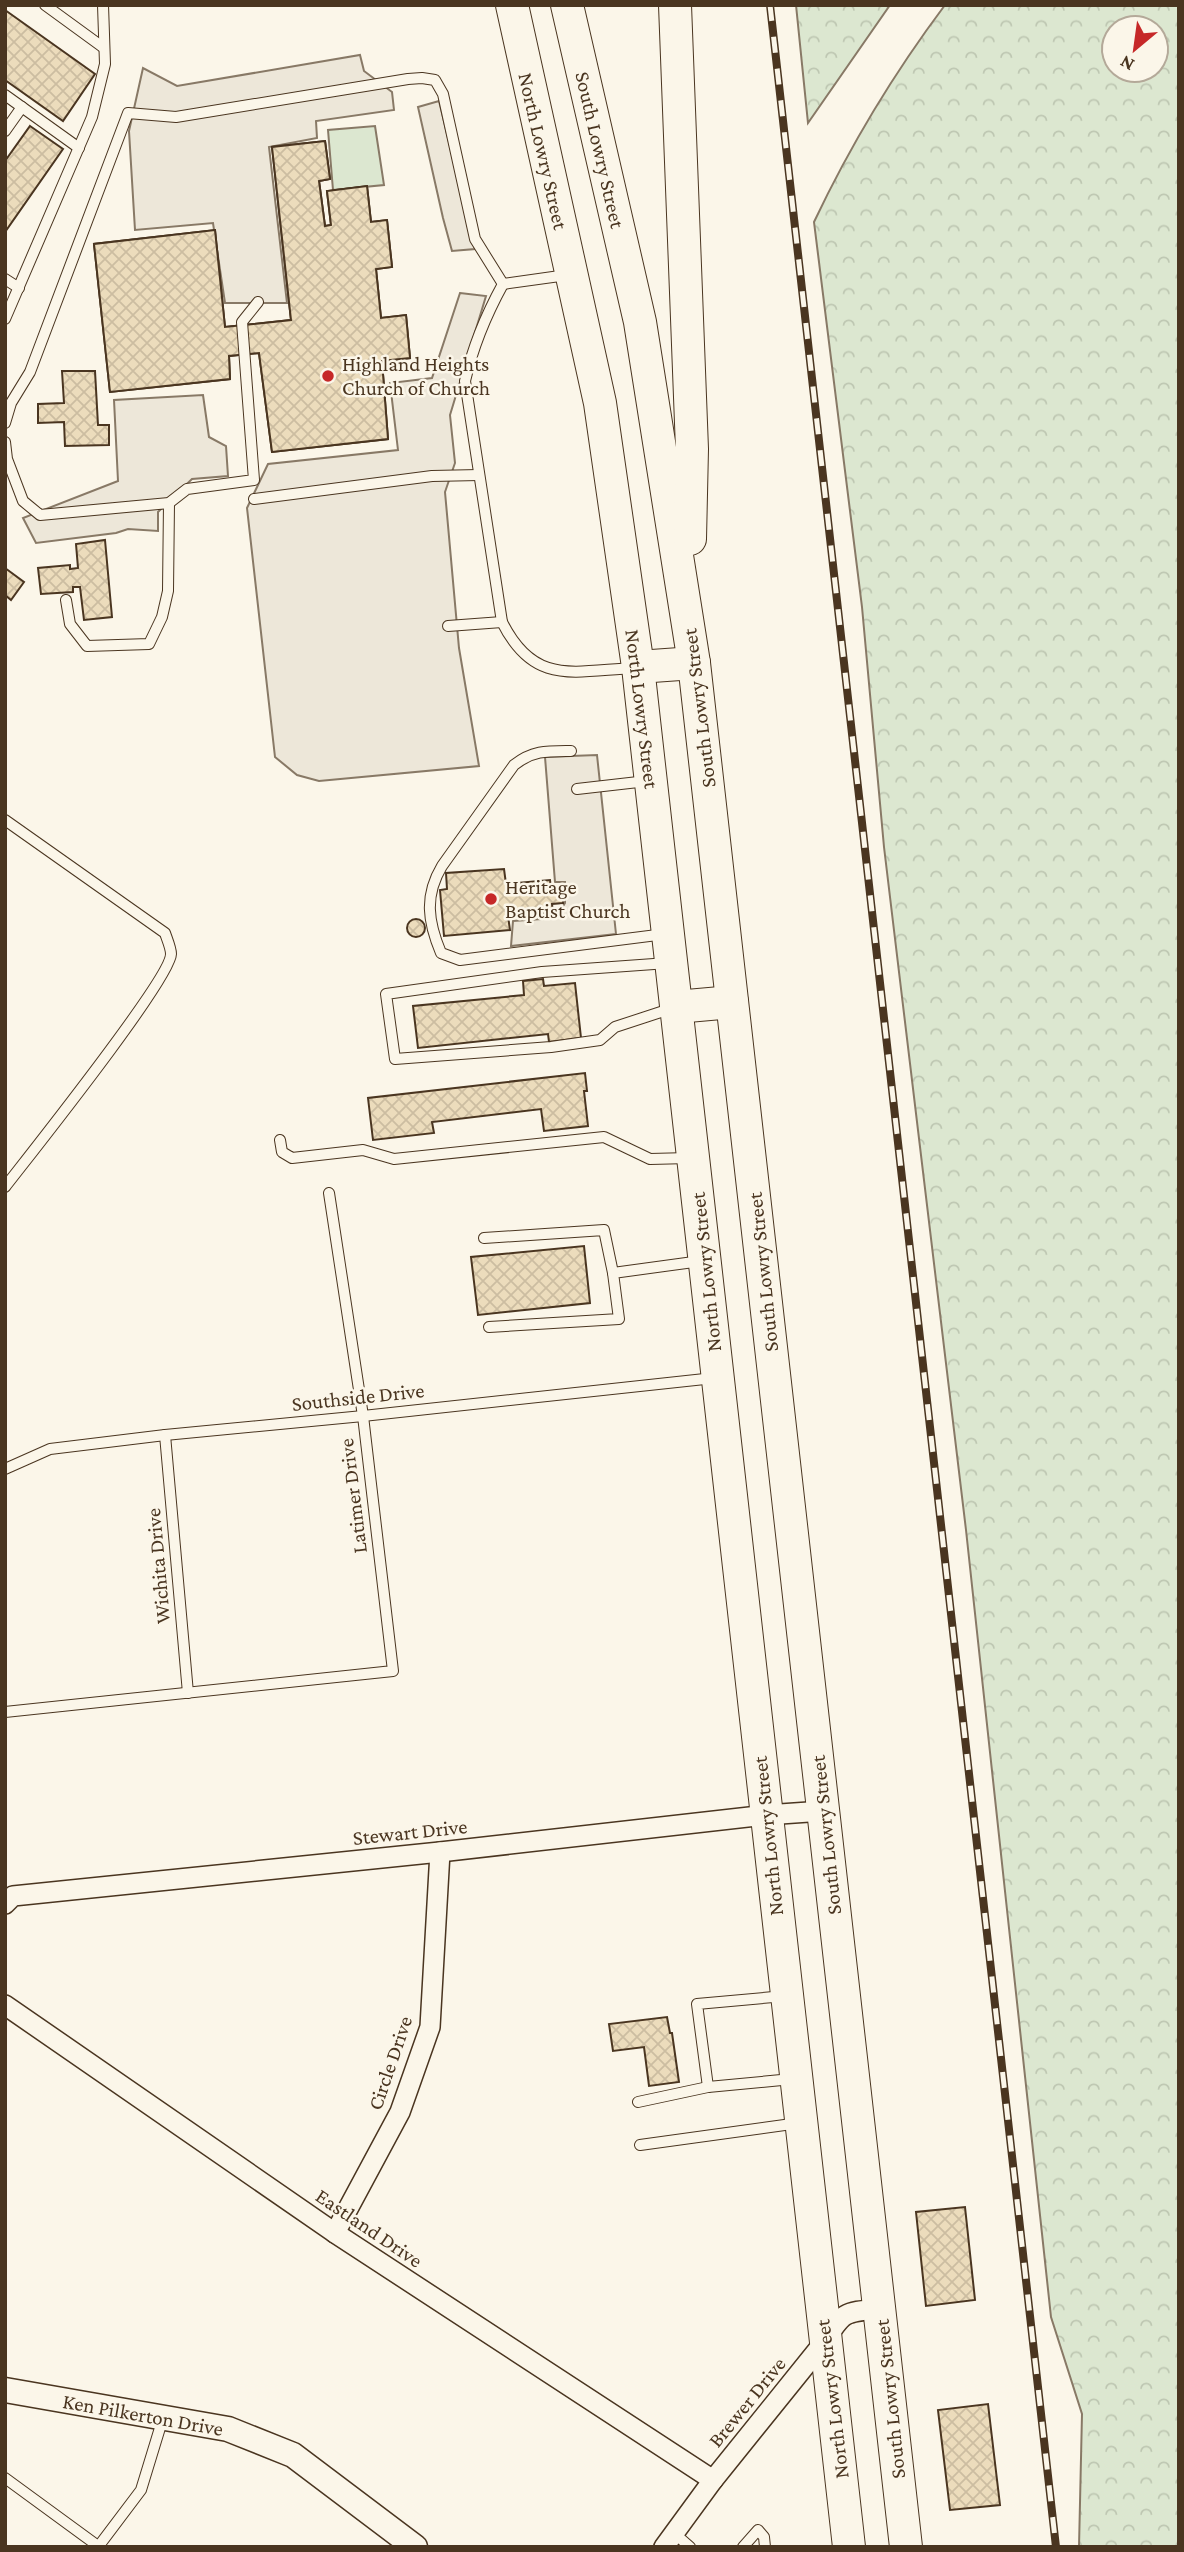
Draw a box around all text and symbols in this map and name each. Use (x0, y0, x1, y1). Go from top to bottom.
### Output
north arrow (1100, 14, 1170, 84)
text: N (1116, 51, 1138, 76)
street label: South Lowry Street (570, 69, 630, 232)
street label: North Lowry Street (513, 70, 573, 233)
place label: Highland Heights Church of Church (342, 352, 490, 400)
marker: Highland Heights Church of Church (320, 368, 336, 384)
street label: South Lowry Street (677, 626, 721, 789)
street label: North Lowry Street (620, 628, 664, 791)
place label: Heritage Baptist Church (505, 875, 631, 923)
marker: Heritage Baptist Church (483, 891, 499, 907)
street label: North Lowry Street (686, 1190, 726, 1353)
street label: South Lowry Street (743, 1190, 783, 1353)
street label: Southside Drive (290, 1378, 426, 1416)
street label: Latimer Drive (334, 1437, 372, 1555)
street label: Wichita Drive (141, 1507, 175, 1625)
street label: South Lowry Street (806, 1753, 846, 1916)
street label: North Lowry Street (748, 1754, 788, 1917)
street label: Stewart Drive (352, 1814, 468, 1850)
street label: Circle Drive (363, 2013, 417, 2113)
street label: Eastland Drive (311, 2184, 427, 2272)
street label: North Lowry Street (810, 2317, 854, 2480)
street label: South Lowry Street (870, 2317, 910, 2480)
street label: Brewer Drive (703, 2352, 791, 2452)
street label: Ken Pilkerton Drive (61, 2389, 225, 2441)

